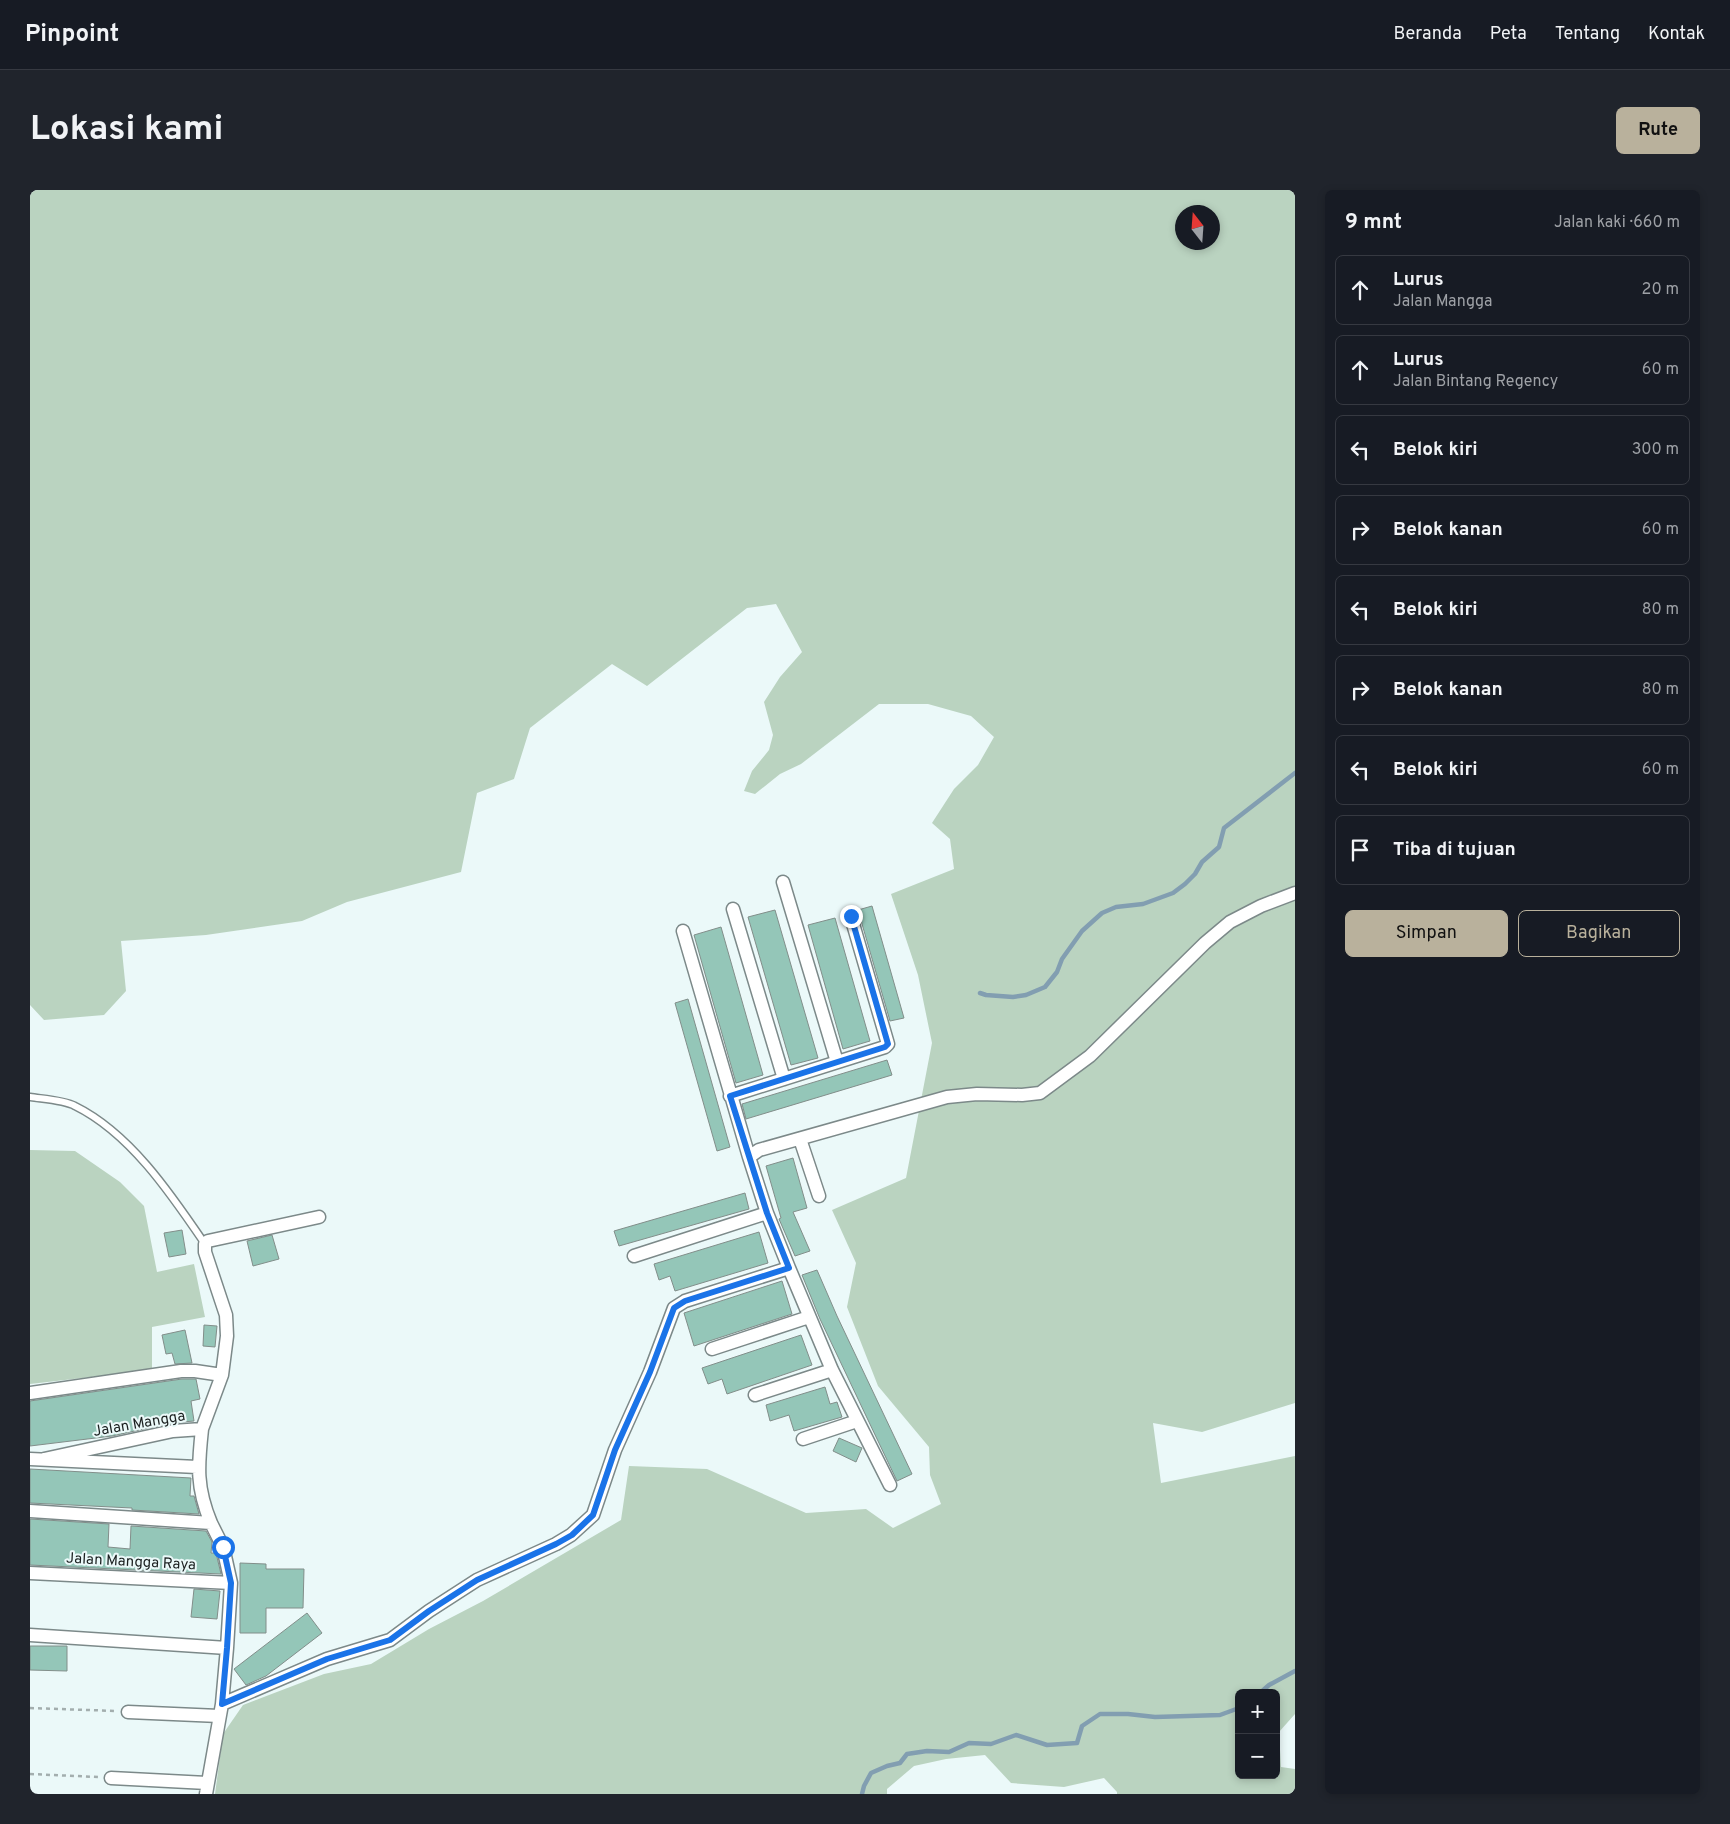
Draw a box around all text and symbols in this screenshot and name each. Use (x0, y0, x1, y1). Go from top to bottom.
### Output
text: Pinpoint (25, 20, 119, 50)
text: Beranda (1393, 23, 1462, 46)
text: Peta (1490, 23, 1527, 46)
text: Tentang (1555, 23, 1620, 46)
text: Kontak (1648, 23, 1705, 46)
button: Rute (1616, 107, 1700, 154)
text: Lokasi kami (30, 108, 223, 152)
north arrow (1175, 205, 1220, 250)
text: 9 mnt (1345, 209, 1402, 236)
text: Jalan kaki · 660 m (1554, 213, 1680, 233)
text: Lurus (1393, 268, 1444, 292)
icon: ahead (1346, 276, 1374, 304)
text: 20 m (1642, 280, 1679, 300)
text: Jalan Mangga (1393, 292, 1492, 312)
text: Lurus (1393, 348, 1444, 372)
icon: ahead (1346, 356, 1374, 384)
text: 60 m (1642, 360, 1679, 380)
text: Jalan Bintang Regency (1393, 372, 1558, 392)
icon: left (1346, 436, 1374, 464)
text: Belok kiri (1393, 438, 1478, 462)
text: 300 m (1632, 440, 1679, 460)
icon: right (1346, 516, 1374, 544)
text: Belok kanan (1393, 518, 1503, 542)
text: 60 m (1642, 520, 1679, 540)
icon: left (1346, 596, 1374, 624)
text: Belok kiri (1393, 598, 1478, 622)
text: 80 m (1642, 600, 1679, 620)
icon: right (1346, 676, 1374, 704)
text: Belok kanan (1393, 678, 1503, 702)
text: 80 m (1642, 680, 1679, 700)
icon: left (1346, 756, 1374, 784)
text: Belok kiri (1393, 758, 1478, 782)
text: 60 m (1642, 760, 1679, 780)
icon: arrive (1346, 836, 1374, 864)
text: Tiba di tujuan (1393, 838, 1516, 862)
route end (840, 905, 863, 928)
button: Simpan (1345, 910, 1508, 957)
button: Bagikan (1518, 910, 1680, 957)
street label: Jalan Mangga (92, 1407, 187, 1442)
route start (212, 1536, 235, 1559)
street label: Jalan Mangga Raya (66, 1550, 196, 1575)
map controls (1235, 1689, 1280, 1779)
button: + (1235, 1689, 1280, 1734)
button: − (1235, 1734, 1280, 1779)

